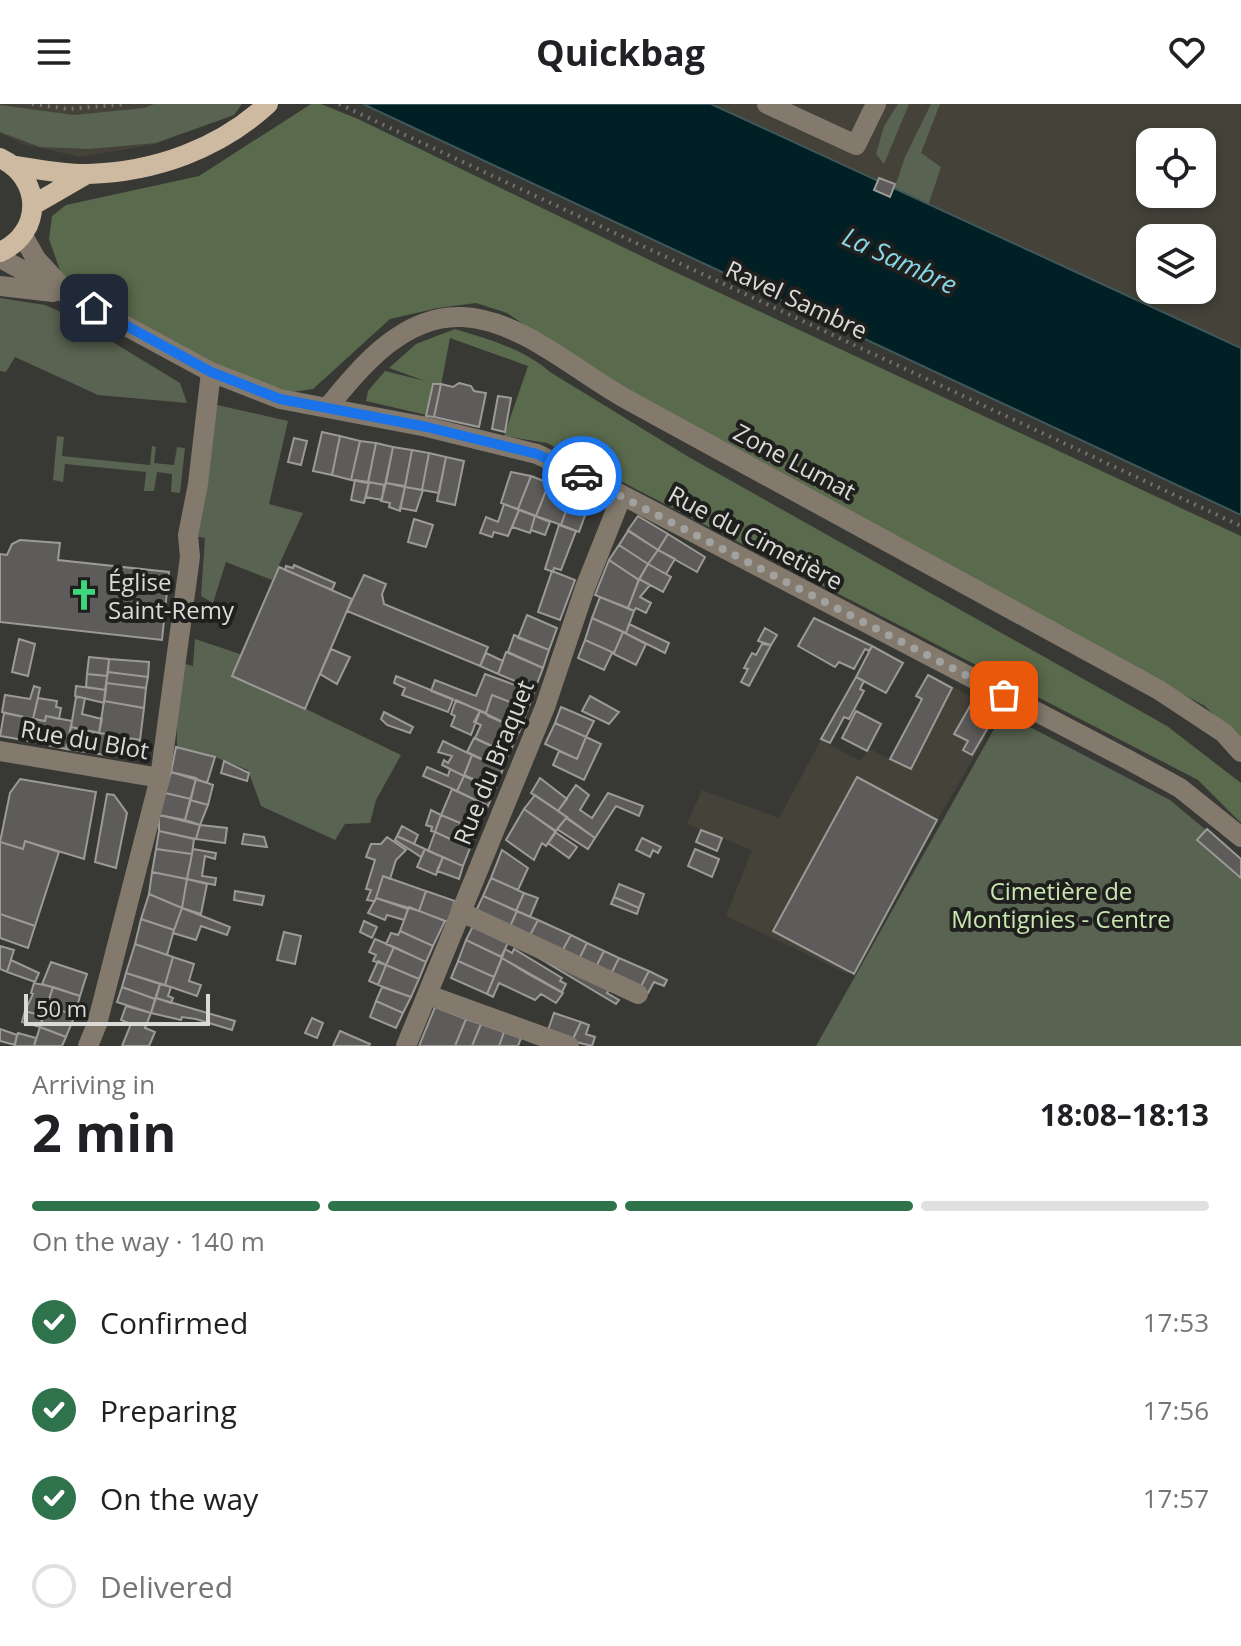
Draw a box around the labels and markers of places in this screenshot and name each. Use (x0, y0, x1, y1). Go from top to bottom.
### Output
pin (60, 274, 128, 342)
place label: Église Saint-Remy (108, 565, 235, 626)
church icon: Église Saint-Remy (67, 578, 101, 612)
pin (970, 661, 1038, 729)

